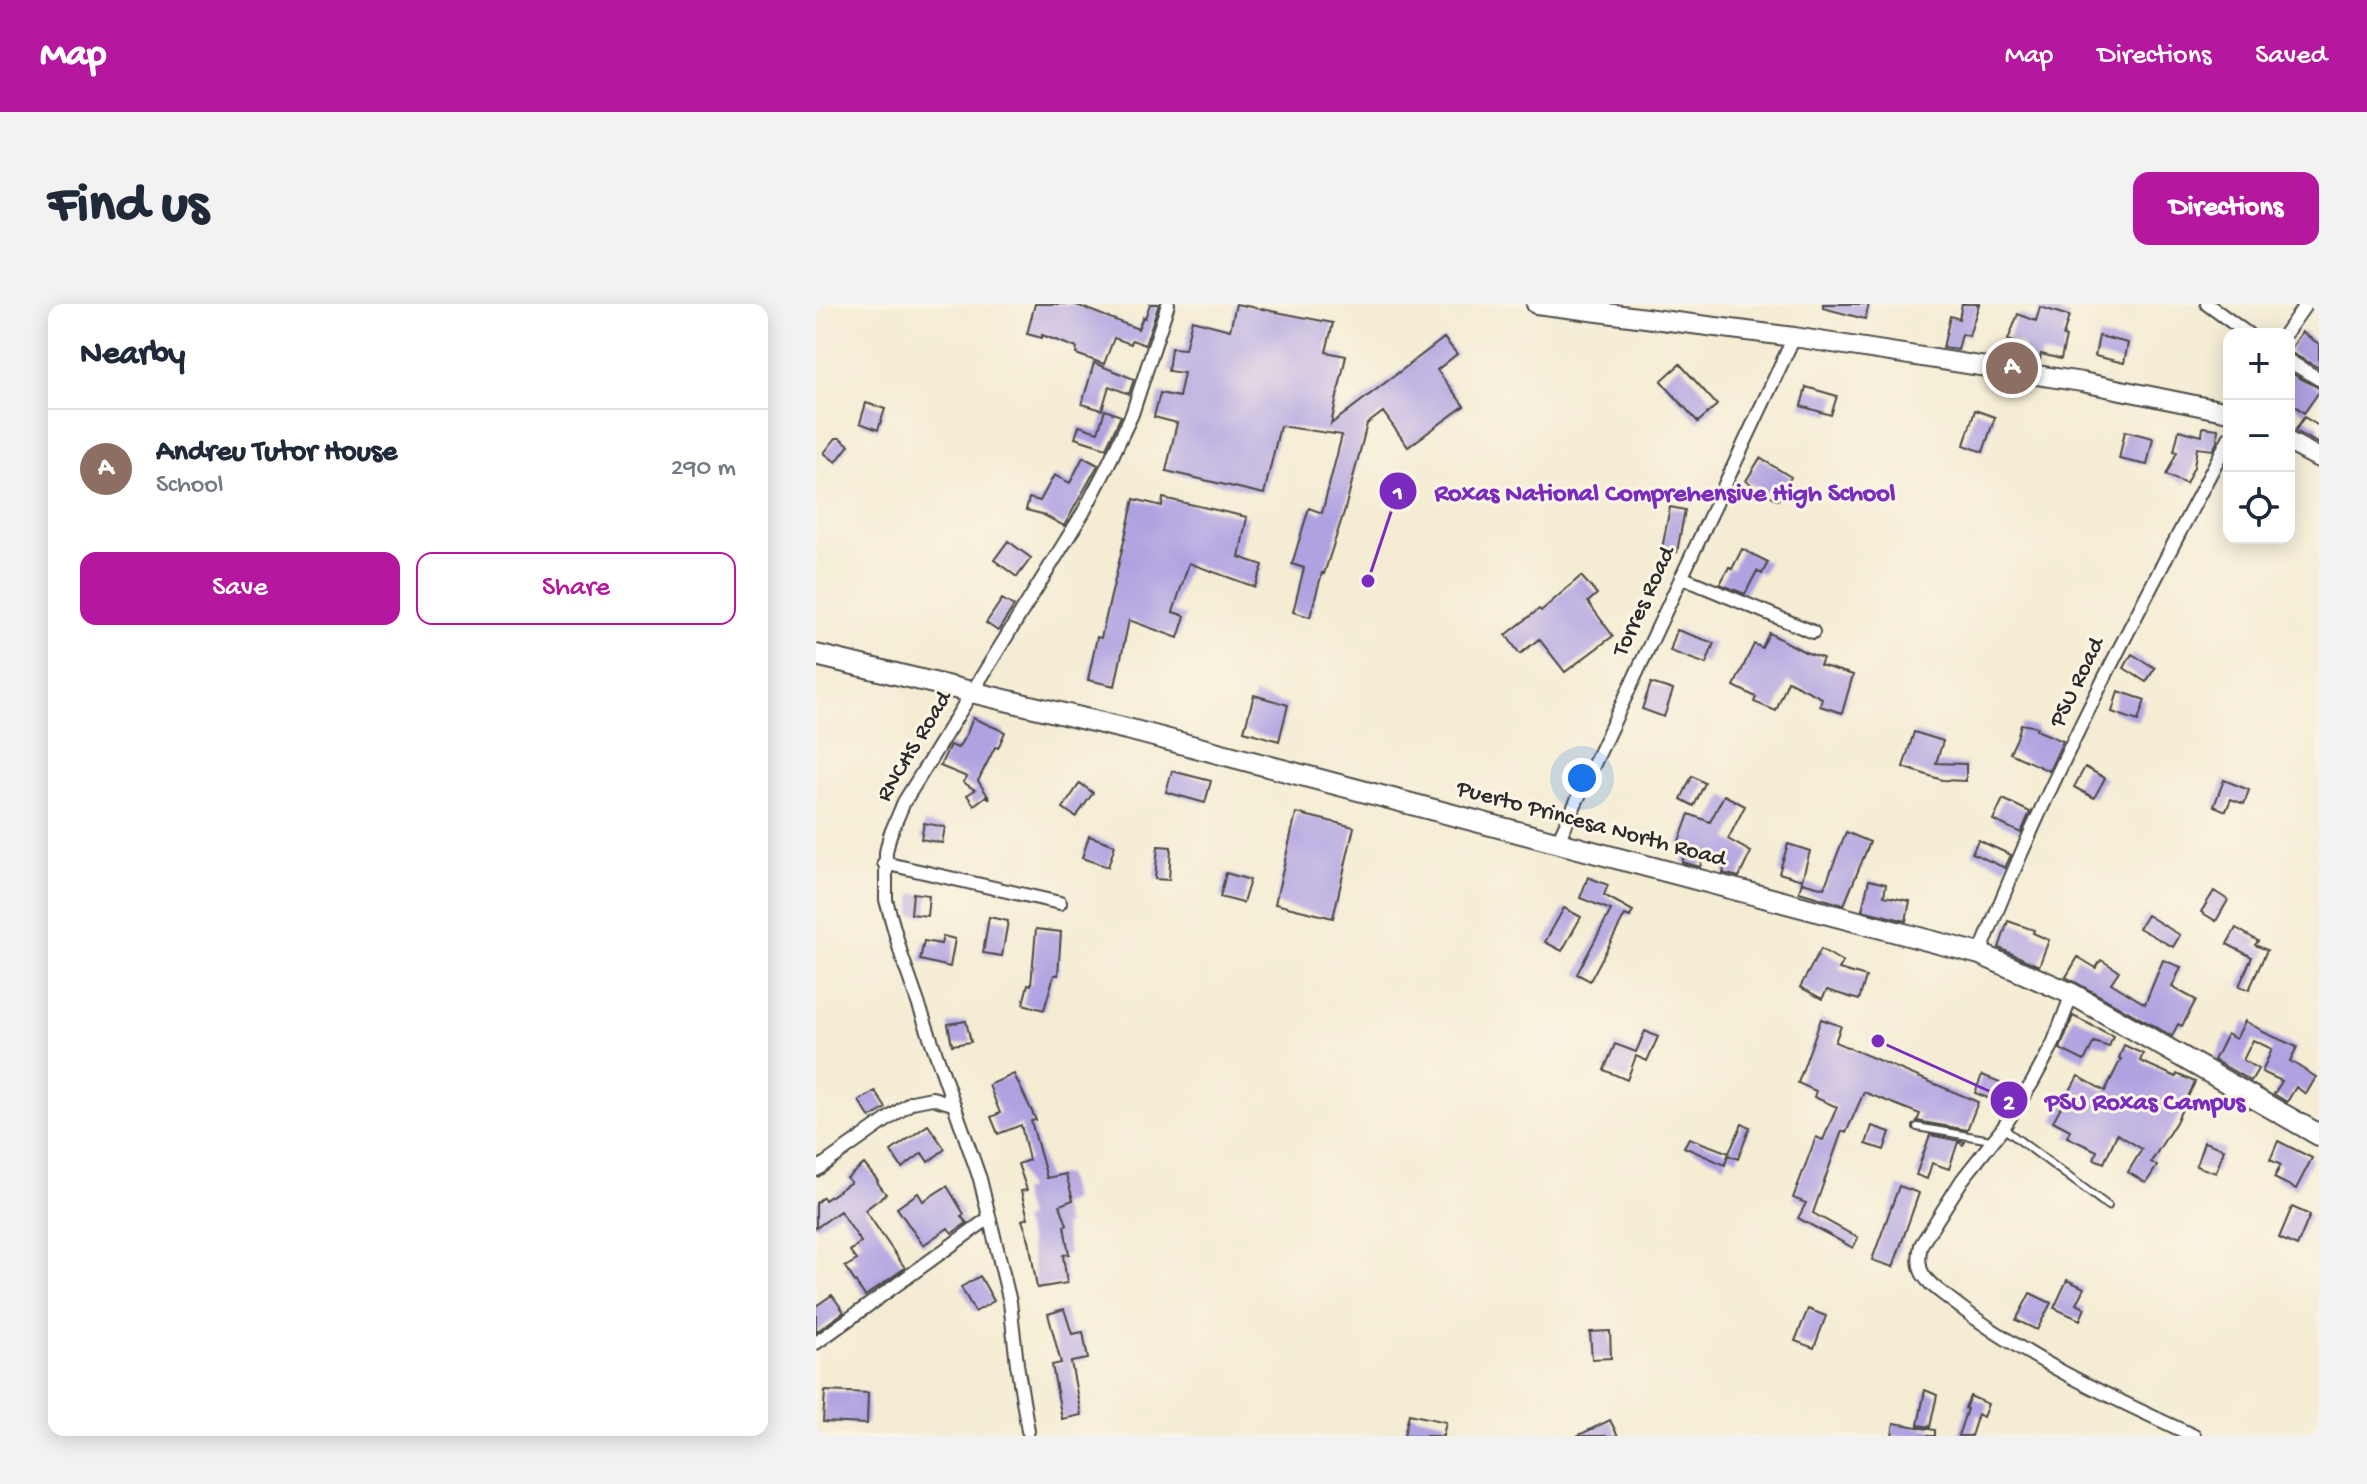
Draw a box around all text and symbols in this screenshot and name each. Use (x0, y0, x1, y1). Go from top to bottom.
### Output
text: Map (40, 34, 106, 78)
text: Map (2005, 40, 2053, 73)
text: Directions (2097, 40, 2211, 73)
text: Saved (2255, 40, 2327, 73)
button: Directions (2133, 172, 2319, 245)
text: Find us (48, 175, 208, 241)
map controls (2223, 328, 2295, 544)
button: + (2223, 328, 2295, 400)
text: Nearby (80, 336, 185, 376)
pin: A (1986, 338, 2038, 398)
button: − (2223, 400, 2295, 472)
text: Andreu Tutor House (156, 436, 397, 471)
text: A (98, 454, 114, 485)
text: 290 m (671, 454, 736, 485)
callout: Roxas National Comprehensive High School (1378, 466, 1911, 516)
text: School (156, 471, 224, 502)
button: locate (2223, 472, 2295, 544)
text: 1 (1392, 480, 1403, 509)
text: Roxas National Comprehensive High School (1433, 480, 1896, 511)
street label: Torres Road (1606, 541, 1684, 663)
button: Save (80, 552, 400, 625)
button: Share (416, 552, 736, 625)
street label: PSU Road (2043, 632, 2113, 734)
street label: RNCHS Road (871, 685, 960, 808)
your location (1562, 758, 1602, 798)
street label: Puerto Princesa North Road (1452, 775, 1731, 875)
callout: PSU Roxas Campus (1989, 1075, 2261, 1125)
text: PSU Roxas Campus (2043, 1089, 2246, 1120)
text: 2 (2003, 1090, 2015, 1119)

